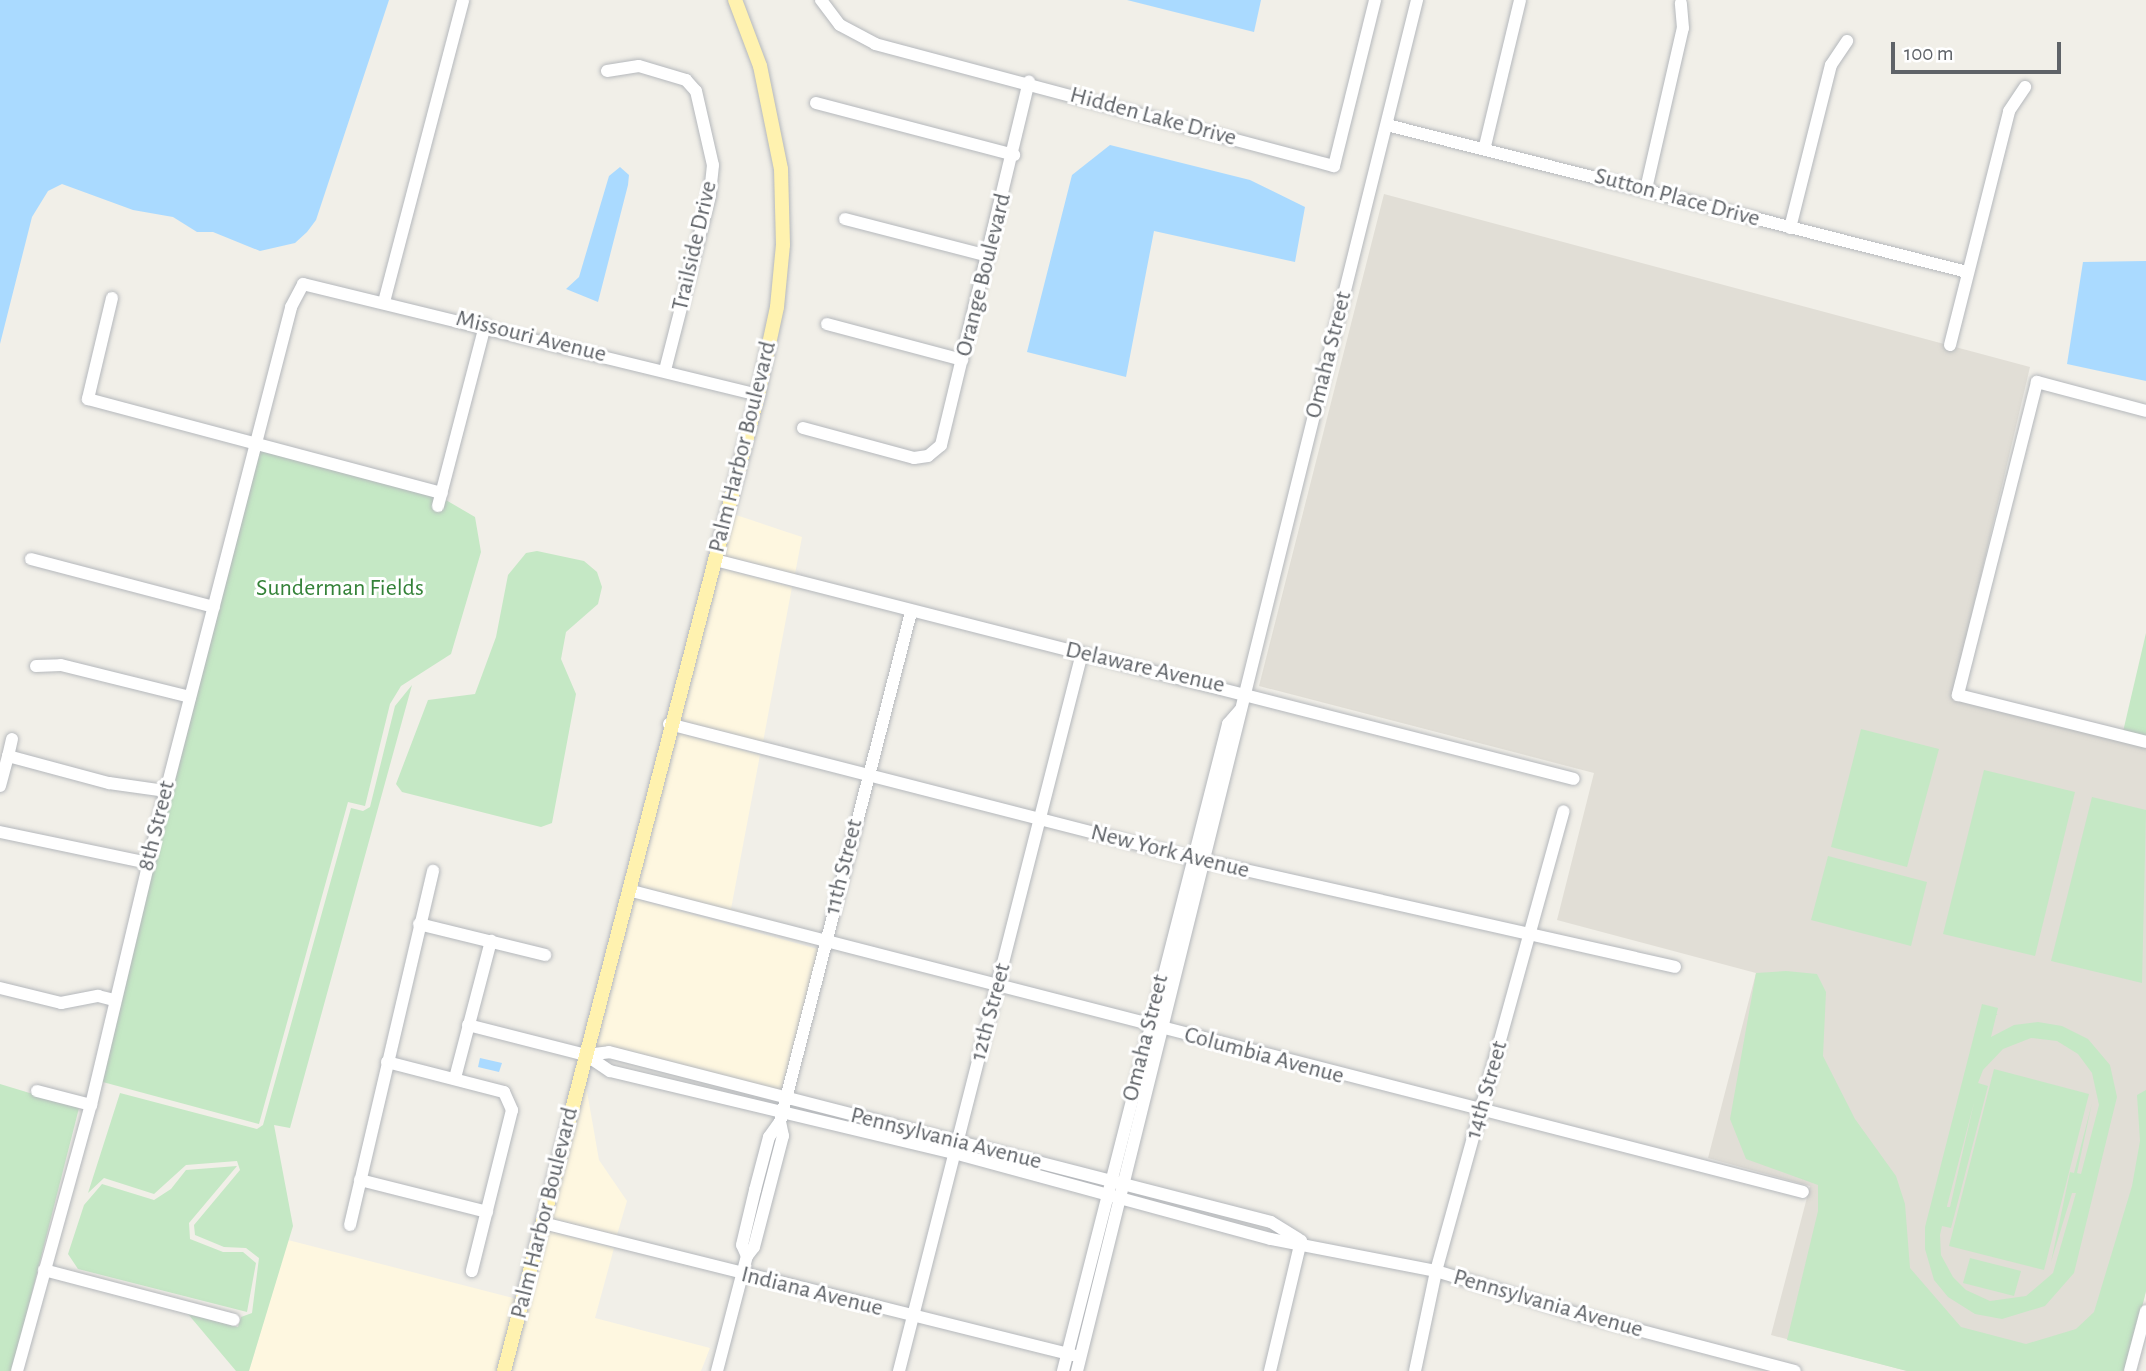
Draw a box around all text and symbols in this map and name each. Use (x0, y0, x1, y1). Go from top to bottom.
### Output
scale bar (1894, 28, 2064, 72)
text: 100 m (1904, 43, 1954, 64)
street label: Hidden Lake Drive (1067, 81, 1239, 153)
street label: Sutton Place Drive (1591, 162, 1763, 234)
street label: Trailside Drive (666, 178, 724, 314)
street label: Orange Boulevard (950, 190, 1018, 360)
street label: Omaha Street (1299, 289, 1359, 421)
street label: Missouri Avenue (453, 304, 609, 370)
street label: Palm Harbor Boulevard (703, 338, 783, 556)
park label: Sunderman Fields (256, 575, 424, 603)
street label: Delaware Avenue (1063, 636, 1227, 700)
street label: 8th Street (132, 778, 182, 874)
street label: 11th Street (818, 816, 870, 918)
street label: New York Avenue (1088, 818, 1252, 886)
street label: 12th Street (964, 960, 1018, 1064)
street label: Omaha Street (1116, 972, 1176, 1104)
street label: Columbia Avenue (1181, 1021, 1347, 1091)
street label: 14th Street (1459, 1038, 1515, 1142)
street label: Pennsylvania Avenue (847, 1101, 1045, 1177)
street label: Palm Harbor Boulevard (505, 1104, 585, 1322)
street label: Indiana Avenue (738, 1260, 886, 1324)
street label: Pennsylvania Avenue (1450, 1263, 1646, 1345)

